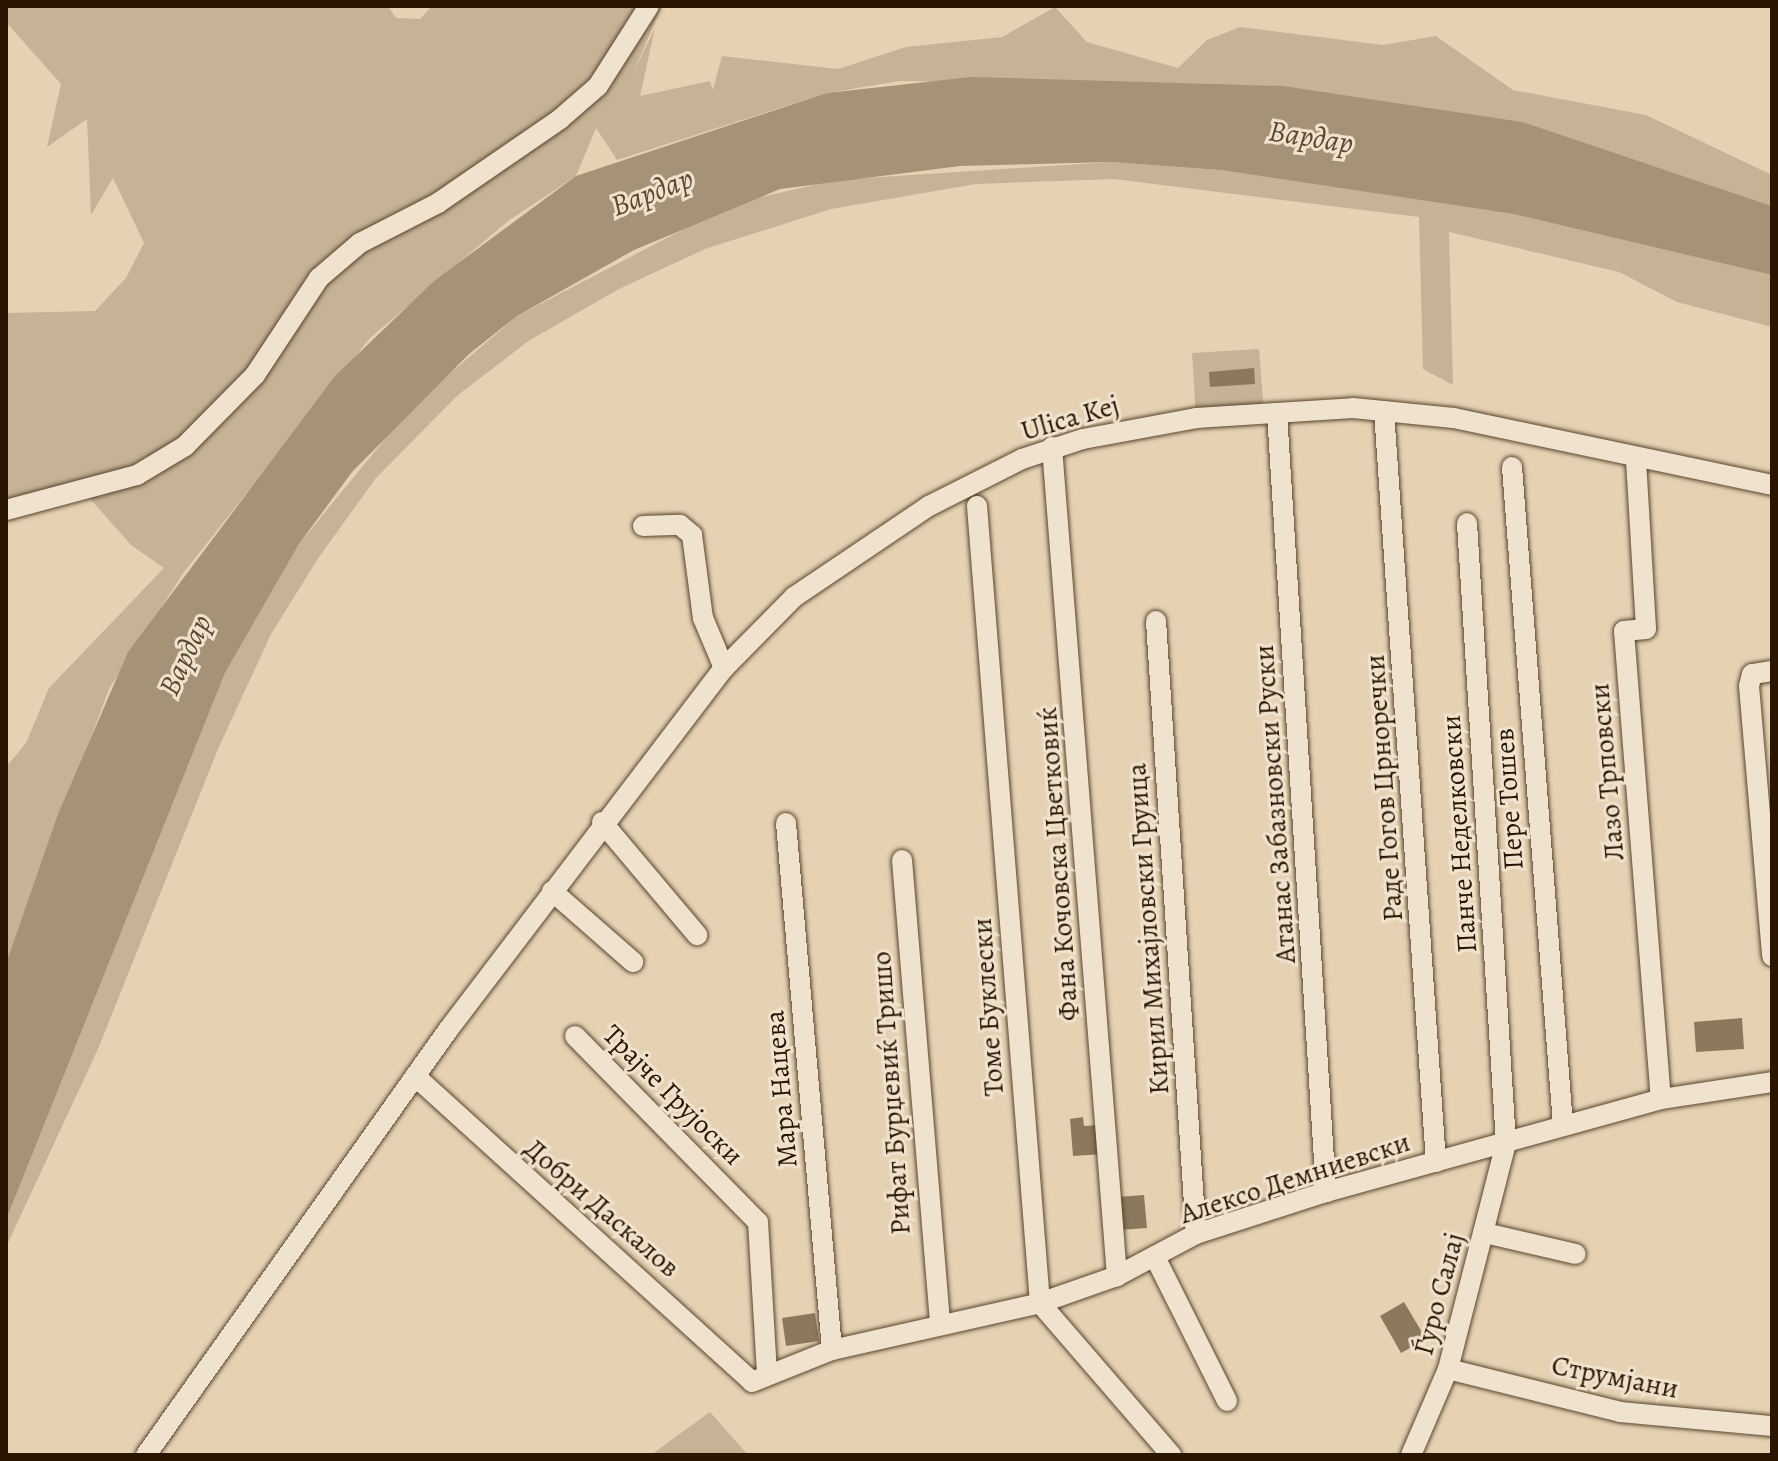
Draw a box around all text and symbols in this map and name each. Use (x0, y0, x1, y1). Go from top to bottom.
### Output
water label: Вардар (1266, 113, 1356, 161)
water label: Вардар (606, 160, 698, 224)
street label: Ulica Kej (1017, 388, 1123, 448)
water label: Вардар (151, 609, 219, 701)
street label: Атанас Забазновски Руски (1247, 644, 1303, 964)
street label: Раде Гогов Црноречки (1358, 653, 1410, 923)
street label: Лазо Трповски (1583, 682, 1631, 862)
street label: Фана Кочовска Цветковиќ (1030, 706, 1086, 1022)
street label: Панче Неделковски (1434, 714, 1484, 954)
street label: Пере Тошев (1487, 727, 1531, 871)
street label: Кирил Михајловски Груица (1120, 762, 1176, 1096)
street label: Томе Буклески (965, 917, 1011, 1097)
street label: Рифат Бурџевиќ Тришо (864, 950, 918, 1236)
street label: Мара Нацева (757, 1009, 805, 1169)
street label: Трајче Грујоски (596, 1018, 750, 1172)
street label: Алексо Демниевски (1176, 1125, 1414, 1231)
street label: Добри Даскалов (518, 1131, 686, 1285)
street label: Ѓуро Салај (1407, 1229, 1471, 1359)
street label: Струмјани (1549, 1348, 1681, 1406)

